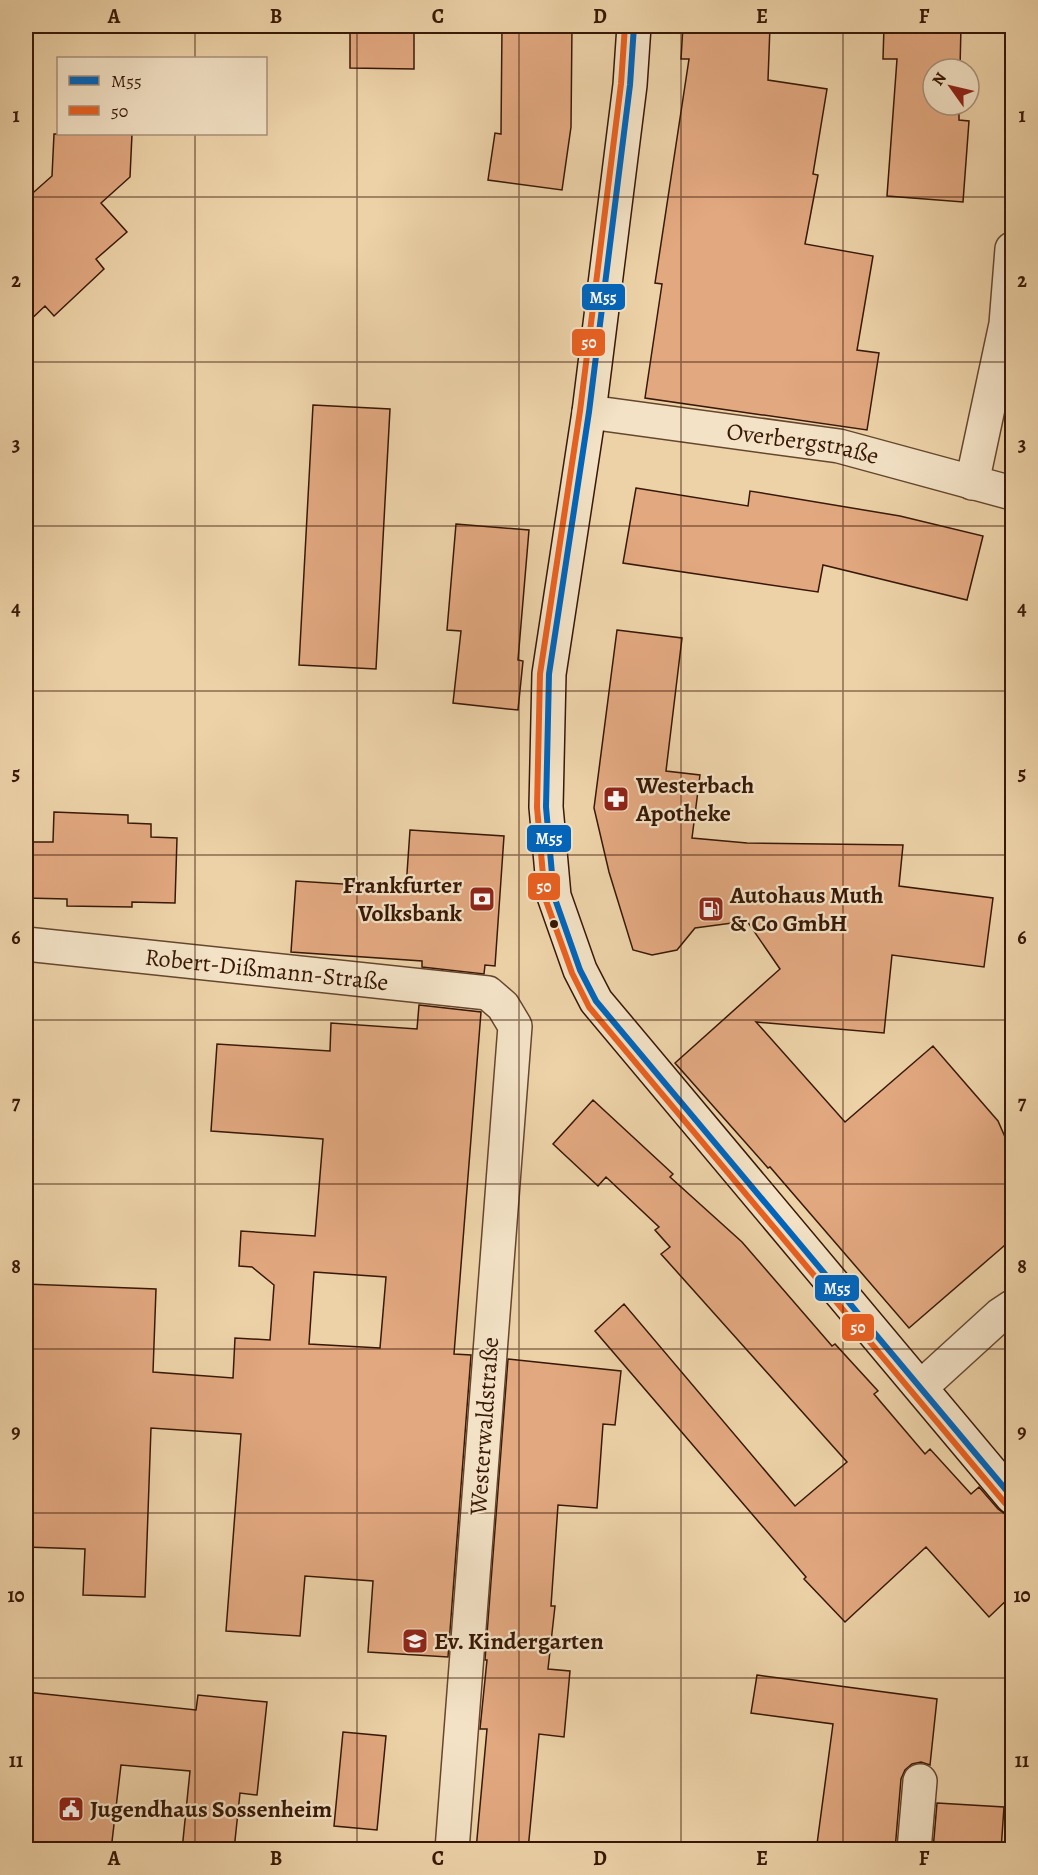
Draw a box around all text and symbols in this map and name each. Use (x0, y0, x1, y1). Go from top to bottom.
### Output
text: A (107, 3, 121, 30)
text: B (270, 3, 282, 30)
text: C (432, 3, 444, 30)
text: D (593, 3, 607, 30)
text: E (756, 3, 768, 30)
text: F (919, 3, 930, 30)
legend (57, 57, 267, 135)
north arrow (921, 57, 981, 117)
text: N (927, 68, 952, 90)
text: M55 (111, 69, 142, 93)
text: 50 (111, 99, 128, 123)
text: 1 (12, 102, 20, 129)
text: 1 (1018, 102, 1026, 129)
text: 2 (11, 267, 21, 294)
text: 2 (1017, 267, 1027, 294)
line badge: M55 (581, 283, 626, 311)
text: M55 (589, 287, 617, 309)
line badge: 50 (571, 328, 606, 357)
text: 50 (582, 332, 596, 354)
street label: Overbergstraße (725, 415, 882, 472)
text: 3 (12, 431, 20, 458)
text: 3 (1018, 431, 1026, 458)
text: 4 (11, 595, 21, 622)
text: 4 (1017, 595, 1027, 622)
text: 5 (12, 760, 20, 787)
text: 5 (1018, 760, 1026, 787)
place label: Westerbach Apotheke (635, 769, 754, 829)
pharmacy icon: Westerbach Apotheke (601, 784, 631, 814)
line badge: M55 (526, 824, 572, 853)
text: M55 (535, 828, 563, 850)
place label: Frankfurter Volksbank (343, 869, 463, 929)
line badge: 50 (527, 872, 561, 901)
text: 50 (537, 876, 551, 898)
place label: Autohaus Muth & Co GmbH (729, 879, 884, 939)
bank icon: Frankfurter Volksbank (467, 884, 497, 914)
fuel station icon: Autohaus Muth & Co GmbH (696, 894, 726, 924)
unlabelled marker (548, 918, 560, 930)
text: 6 (11, 924, 21, 951)
text: 6 (1017, 924, 1027, 951)
street label: Robert-Dißmann-Straße (143, 941, 390, 998)
text: 7 (12, 1089, 21, 1116)
text: 7 (1018, 1089, 1027, 1116)
text: 8 (11, 1253, 21, 1280)
text: 8 (1017, 1253, 1027, 1280)
line badge: M55 (814, 1274, 860, 1302)
text: M55 (823, 1278, 851, 1300)
line badge: 50 (841, 1313, 875, 1342)
text: 50 (851, 1317, 865, 1339)
street label: Westerwaldstraße (462, 1336, 506, 1517)
text: 9 (11, 1418, 21, 1445)
text: 9 (1017, 1418, 1027, 1445)
text: 10 (7, 1582, 25, 1609)
text: 10 (1013, 1582, 1031, 1609)
place label: Ev. Kindergarten (434, 1625, 604, 1657)
school or university icon: Ev. Kindergarten (400, 1626, 430, 1656)
text: 11 (9, 1747, 23, 1774)
text: 11 (1015, 1747, 1029, 1774)
place label: Jugendhaus Sossenheim (90, 1793, 332, 1825)
public building icon: Jugendhaus Sossenheim (56, 1794, 86, 1824)
text: A (107, 1845, 121, 1872)
text: B (270, 1845, 282, 1872)
text: C (432, 1845, 444, 1872)
text: D (593, 1845, 607, 1872)
text: E (756, 1845, 768, 1872)
text: F (919, 1845, 930, 1872)

